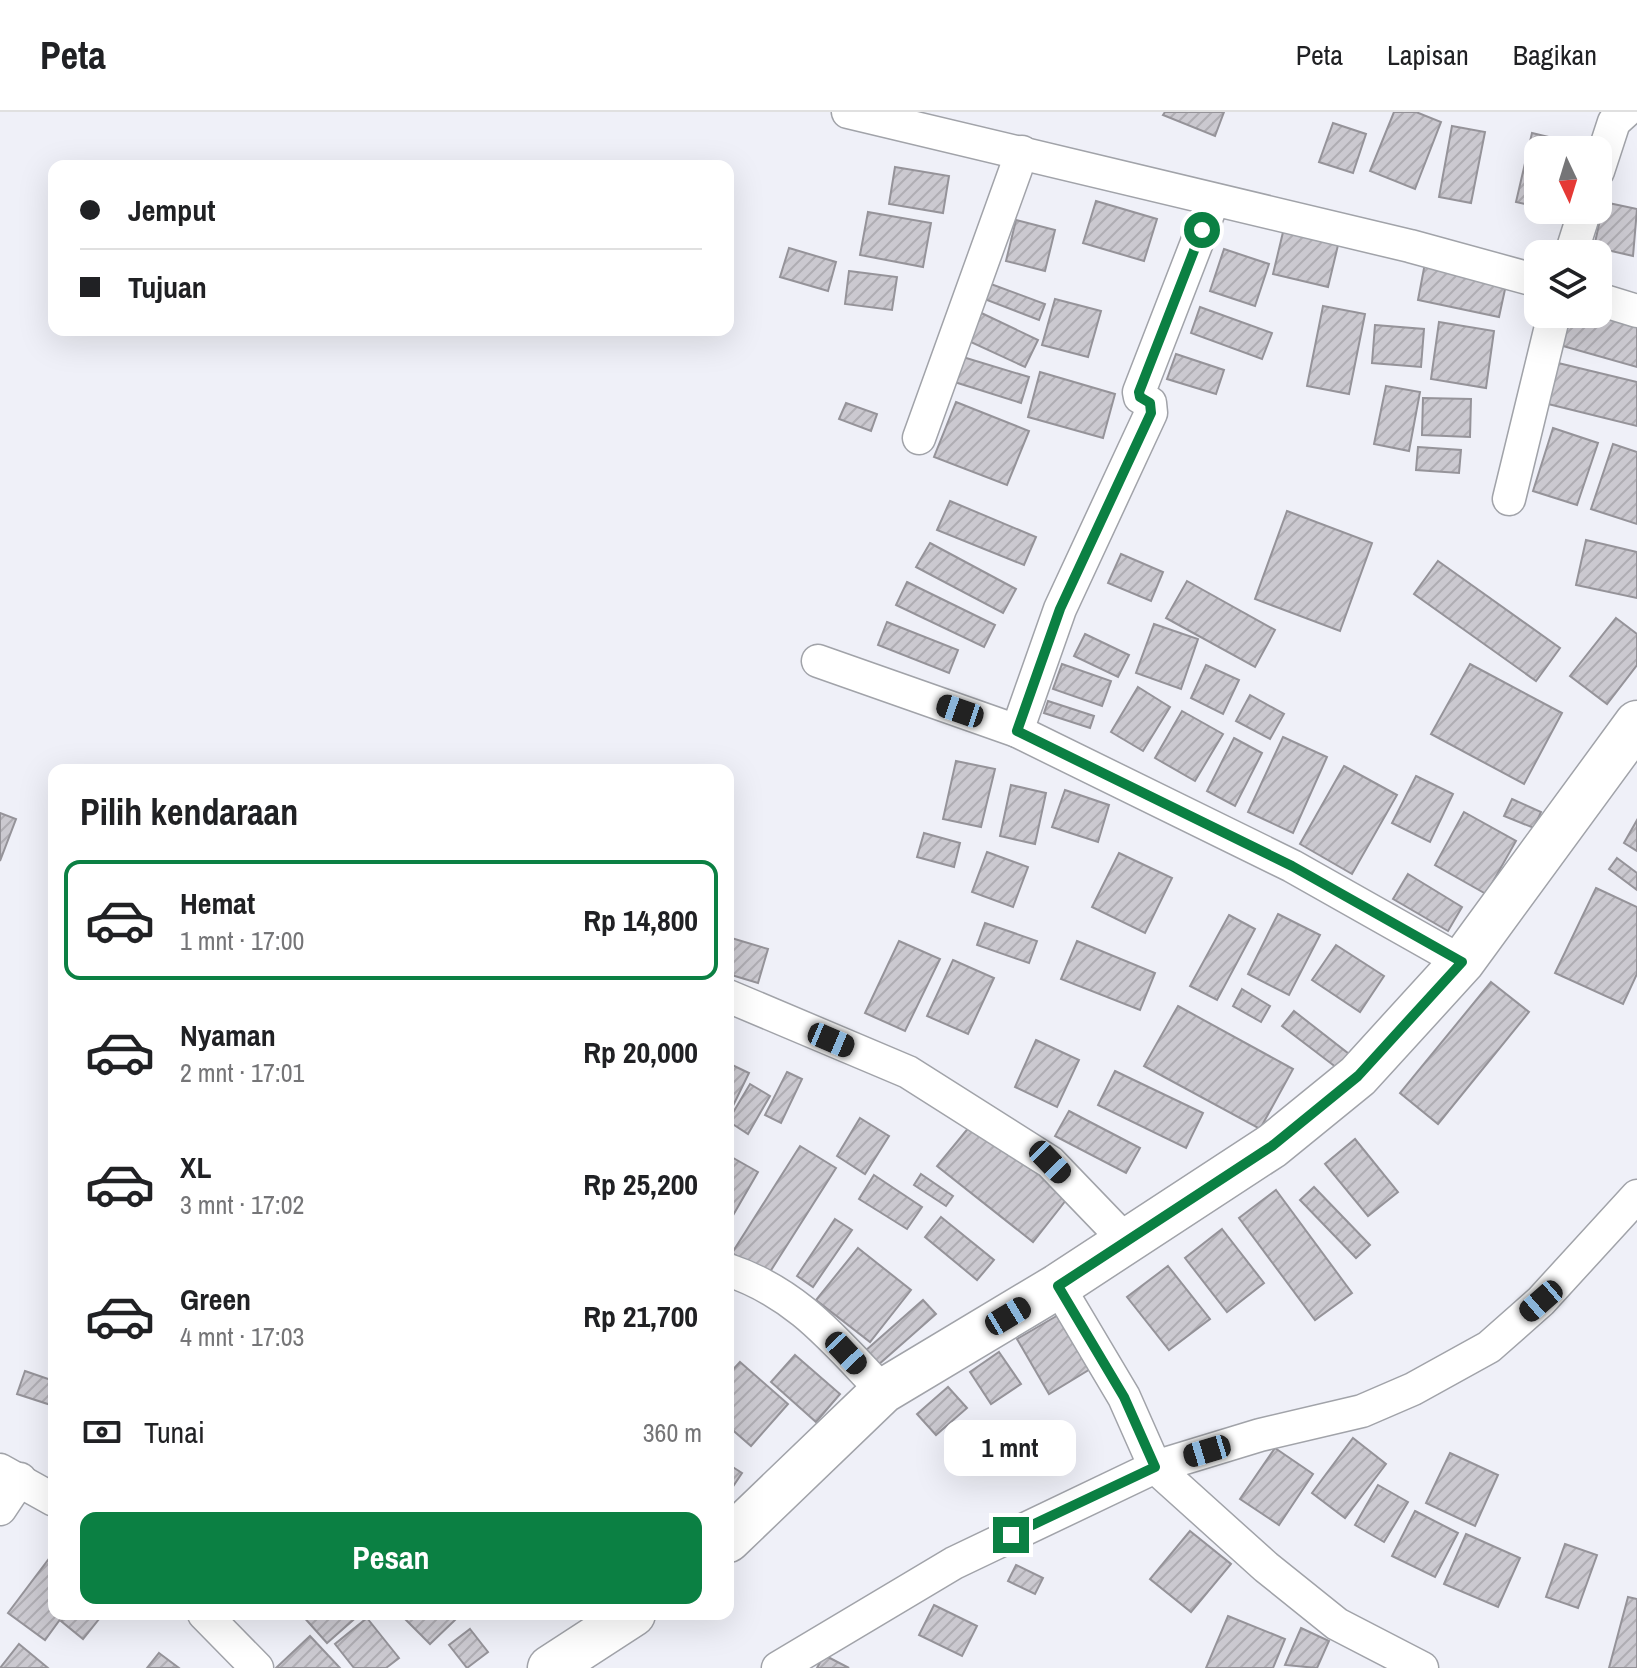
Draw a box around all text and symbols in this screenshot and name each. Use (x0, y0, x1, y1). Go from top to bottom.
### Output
text: Peta (40, 30, 106, 81)
text: Peta (1296, 36, 1343, 74)
text: Lapisan (1387, 36, 1469, 74)
text: Bagikan (1513, 36, 1597, 74)
north arrow (1524, 136, 1612, 224)
map controls (1524, 136, 1612, 328)
text: Jemput (128, 190, 215, 230)
route start (1184, 212, 1220, 248)
button: layers (1524, 240, 1612, 328)
text: Tujuan (128, 267, 207, 307)
car (933, 692, 987, 730)
text: Pilih kendaraan (80, 788, 298, 836)
text: Hemat (180, 883, 255, 923)
icon: car (84, 884, 156, 956)
text: Rp 14,800 (583, 900, 698, 940)
text: 1 mnt · 17:00 (180, 923, 304, 958)
text: Nyaman (180, 1015, 276, 1055)
icon: car (84, 1016, 156, 1088)
car (804, 1020, 858, 1060)
text: Rp 20,000 (583, 1032, 698, 1072)
text: 2 mnt · 17:01 (180, 1055, 304, 1090)
car (1025, 1136, 1075, 1188)
text: XL (180, 1147, 211, 1187)
icon: car (84, 1148, 156, 1220)
text: Rp 25,200 (583, 1164, 698, 1204)
text: 3 mnt · 17:02 (180, 1187, 304, 1222)
car (1515, 1276, 1567, 1326)
text: Green (180, 1279, 251, 1319)
icon: car (84, 1280, 156, 1352)
car (981, 1293, 1035, 1339)
text: Rp 21,700 (583, 1296, 698, 1336)
text: 4 mnt · 17:03 (180, 1319, 304, 1354)
car (821, 1327, 871, 1379)
icon: cash (80, 1410, 124, 1454)
text: Tunai (144, 1412, 205, 1452)
text: 360 m (643, 1415, 702, 1450)
callout: 1 mnt (945, 1419, 1077, 1475)
text: 1 mnt (982, 1430, 1038, 1465)
car (1181, 1433, 1233, 1469)
button: Pesan (80, 1512, 702, 1604)
route end (993, 1517, 1029, 1553)

